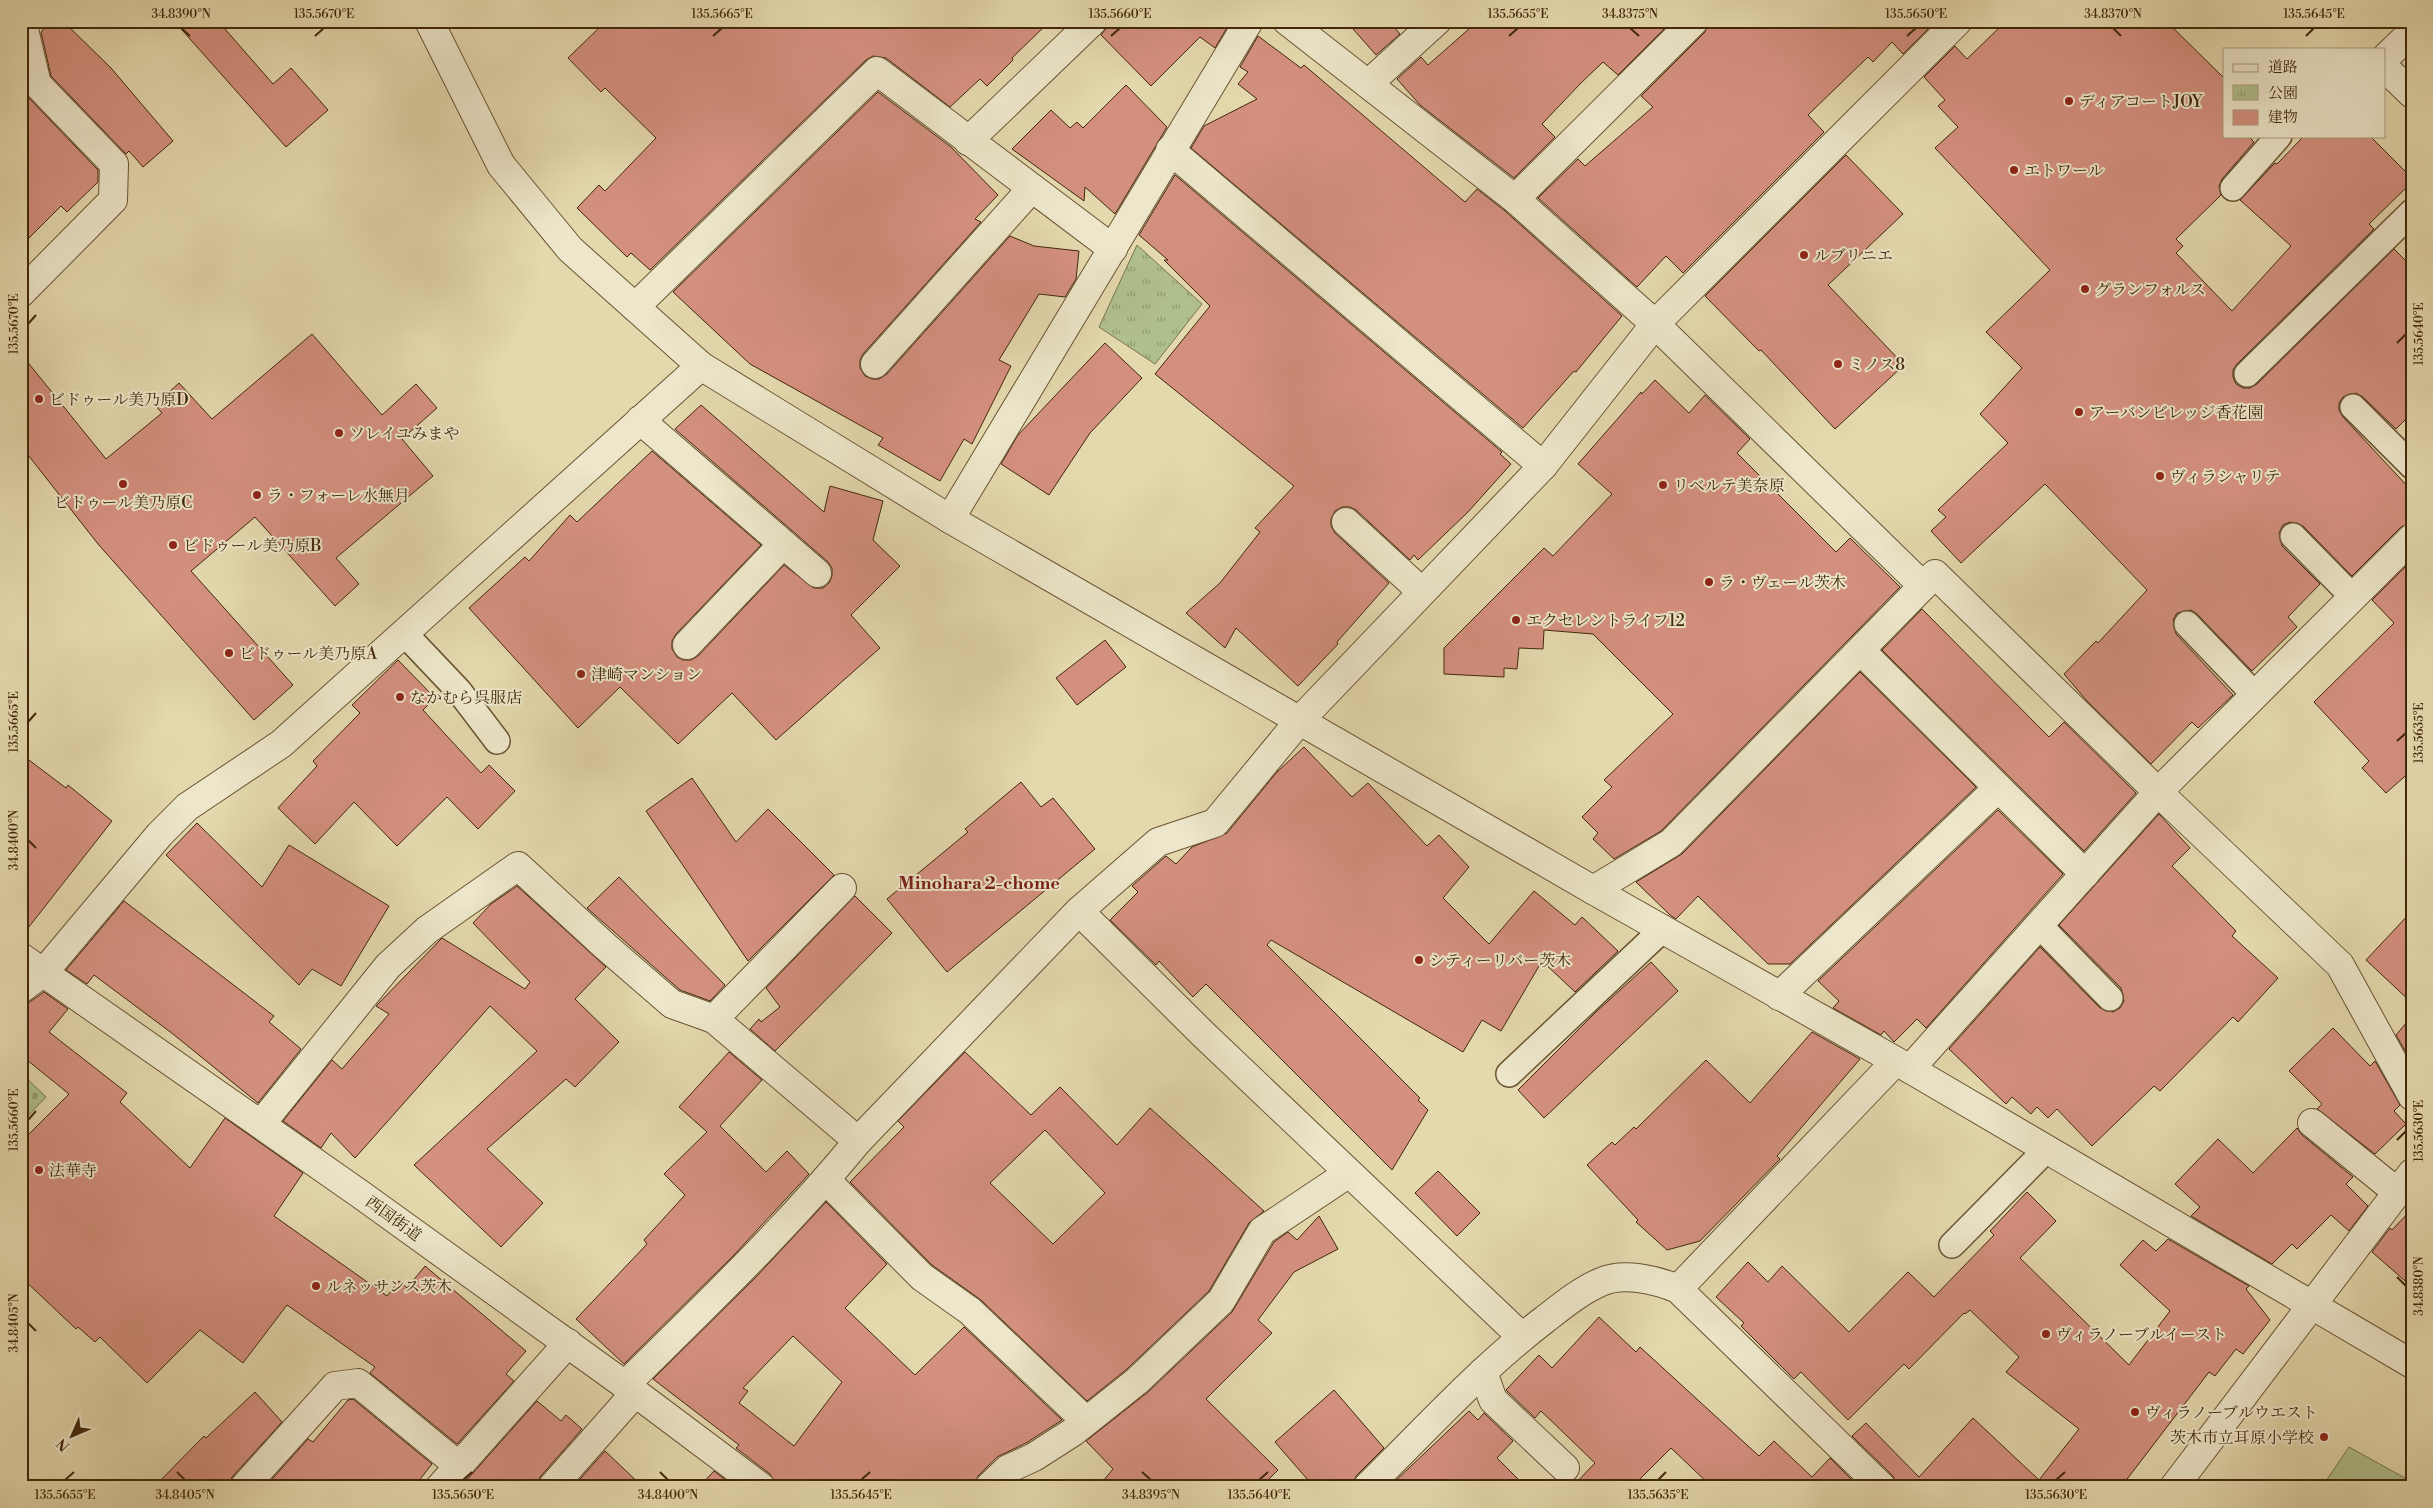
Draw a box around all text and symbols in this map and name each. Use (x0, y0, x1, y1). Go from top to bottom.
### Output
text: 34.8390°N (151, 7, 211, 22)
text: 135.5670°E (294, 7, 354, 22)
text: 135.5665°E (691, 7, 753, 22)
text: 135.5660°E (1089, 7, 1151, 22)
text: 135.5655°E (1488, 7, 1548, 22)
text: 34.8375°N (1602, 7, 1658, 22)
text: 135.5650°E (1885, 7, 1947, 22)
text: 34.8370°N (2084, 7, 2142, 22)
text: 135.5645°E (2283, 7, 2345, 22)
legend (2223, 48, 2386, 138)
text: 道路 (2268, 58, 2298, 77)
text: 公園 (2268, 84, 2298, 103)
place label: ディアコートJOY (2079, 92, 2204, 112)
marker: ディアコートJOY (2063, 95, 2075, 107)
text: 建物 (2268, 108, 2298, 127)
place label: エトワール (2024, 161, 2104, 181)
marker: エトワール (2008, 164, 2020, 176)
place label: ルブリニエ (1814, 246, 1893, 266)
marker: ルブリニエ (1798, 249, 1810, 261)
place label: グランフォルス (2095, 280, 2206, 300)
marker: グランフォルス (2079, 283, 2091, 295)
text: 135.5670°E (7, 294, 22, 354)
text: 135.5640°E (2412, 303, 2427, 366)
place label: ミノス8 (1848, 355, 1905, 375)
marker: ミノス8 (1832, 358, 1844, 370)
place label: ビドゥール美乃原D (49, 390, 189, 410)
marker: ビドゥール美乃原D (33, 393, 45, 405)
place label: アーバンビレッジ香花園 (2089, 403, 2264, 423)
marker: アーバンビレッジ香花園 (2073, 406, 2085, 418)
place label: ソレイユみまや (349, 424, 460, 444)
marker: ソレイユみまや (333, 427, 345, 439)
place label: ヴィラシャリテ (2170, 467, 2280, 487)
marker: ヴィラシャリテ (2154, 470, 2166, 482)
place label: リベルテ美奈原 (1673, 476, 1785, 496)
marker: ビドゥール美乃原C (117, 478, 129, 490)
marker: リベルテ美奈原 (1657, 479, 1669, 491)
place label: ラ・フォーレ水無月 (267, 486, 410, 506)
marker: ラ・フォーレ水無月 (251, 489, 263, 501)
place label: ビドゥール美乃原C (54, 493, 192, 513)
place label: ビドゥール美乃原B (183, 536, 322, 556)
marker: ビドゥール美乃原B (167, 539, 179, 551)
place label: ラ・ヴェール茨木 (1719, 573, 1846, 593)
marker: ラ・ヴェール茨木 (1703, 576, 1715, 588)
place label: エクセレントライフ12 (1526, 611, 1685, 631)
marker: エクセレントライフ12 (1510, 614, 1522, 626)
place label: ビドゥール美乃原A (239, 644, 378, 664)
marker: ビドゥール美乃原A (223, 647, 235, 659)
place label: 津崎マンション (591, 665, 702, 685)
marker: 津崎マンション (575, 668, 587, 680)
place label: なかむら呉服店 (410, 688, 522, 708)
text: 135.5665°E (7, 691, 22, 753)
marker: なかむら呉服店 (394, 691, 406, 703)
text: 135.5635°E (2412, 703, 2427, 763)
text: 34.8400°N (7, 810, 22, 870)
district label: Minohara 2-chome (898, 872, 1060, 895)
place label: シティーリバー茨木 (1429, 951, 1571, 971)
marker: シティーリバー茨木 (1413, 954, 1425, 966)
text: 135.5660°E (7, 1089, 22, 1151)
text: 135.5630°E (2412, 1100, 2427, 1162)
place label: 法華寺 (49, 1161, 97, 1181)
marker: 法華寺 (33, 1164, 45, 1176)
street label: 西国街道 (362, 1192, 425, 1246)
text: 34.8380°N (2412, 1256, 2427, 1316)
place label: ルネッサンス茨木 (326, 1277, 452, 1297)
marker: ルネッサンス茨木 (310, 1280, 322, 1292)
text: 34.8405°N (7, 1293, 22, 1353)
place label: ヴィラノーブルイースト (2056, 1325, 2227, 1345)
marker: ヴィラノーブルイースト (2040, 1328, 2052, 1340)
place label: ヴィラノーブルウエスト (2145, 1403, 2318, 1423)
marker: ヴィラノーブルウエスト (2129, 1406, 2141, 1418)
north arrow (48, 1410, 98, 1460)
place label: 茨木市立耳原小学校 (2170, 1428, 2314, 1448)
marker: 茨木市立耳原小学校 (2318, 1431, 2330, 1443)
text: N (53, 1434, 74, 1455)
text: 135.5655°E (35, 1488, 95, 1503)
text: 34.8405°N (155, 1488, 215, 1503)
text: 135.5650°E (432, 1488, 494, 1503)
text: 34.8400°N (638, 1488, 698, 1503)
text: 135.5645°E (830, 1488, 892, 1503)
text: 34.8395°N (1122, 1488, 1180, 1503)
text: 135.5640°E (1228, 1488, 1291, 1503)
text: 135.5635°E (1628, 1488, 1688, 1503)
text: 135.5630°E (2025, 1488, 2087, 1503)

